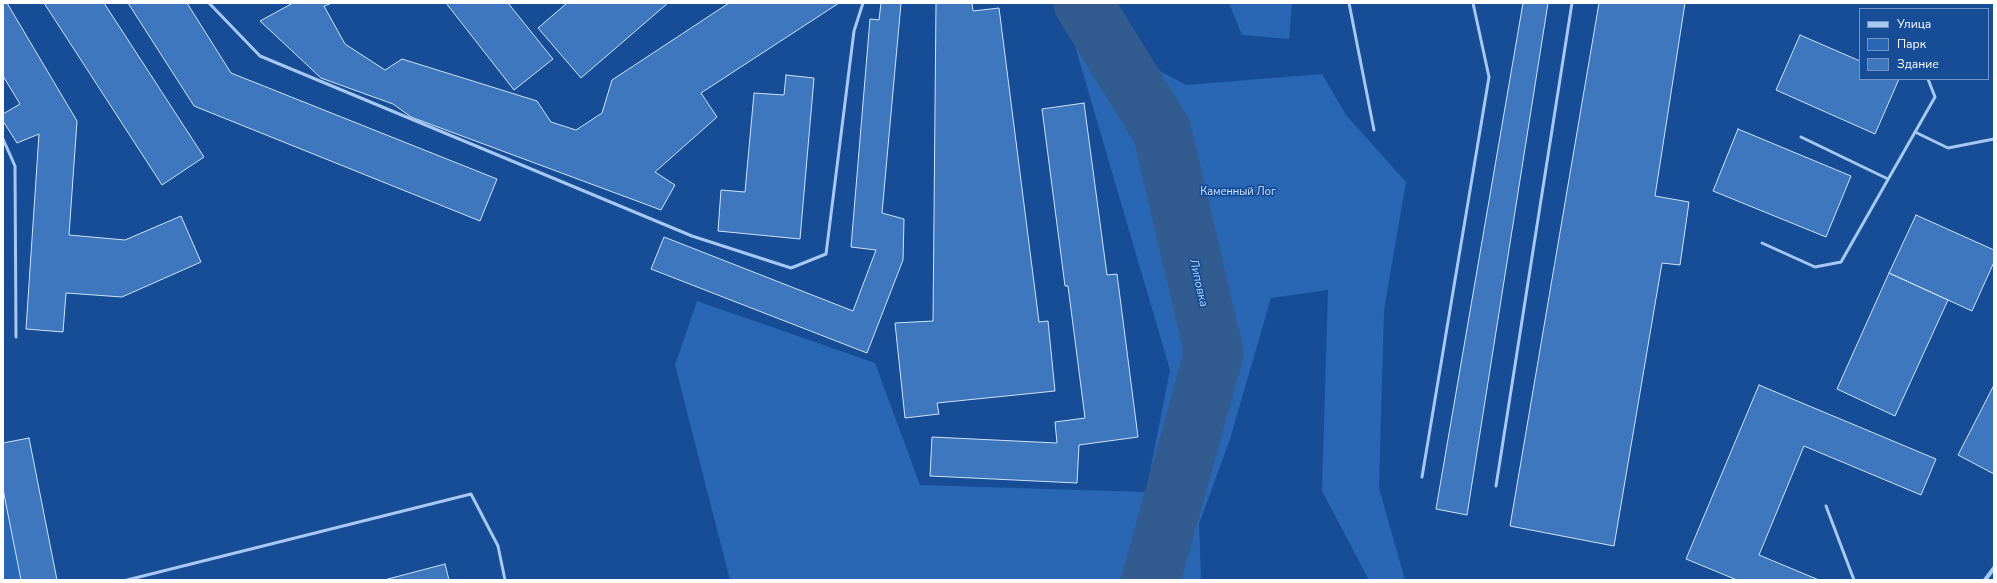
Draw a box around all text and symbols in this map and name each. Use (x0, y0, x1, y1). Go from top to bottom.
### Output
legend (1859, 8, 1989, 80)
text: Улица (1897, 16, 1931, 32)
text: Парк (1897, 36, 1926, 52)
text: Здание (1897, 56, 1939, 72)
park label: Каменный Лог (1200, 185, 1276, 199)
water label: Липовка (1185, 257, 1211, 309)

